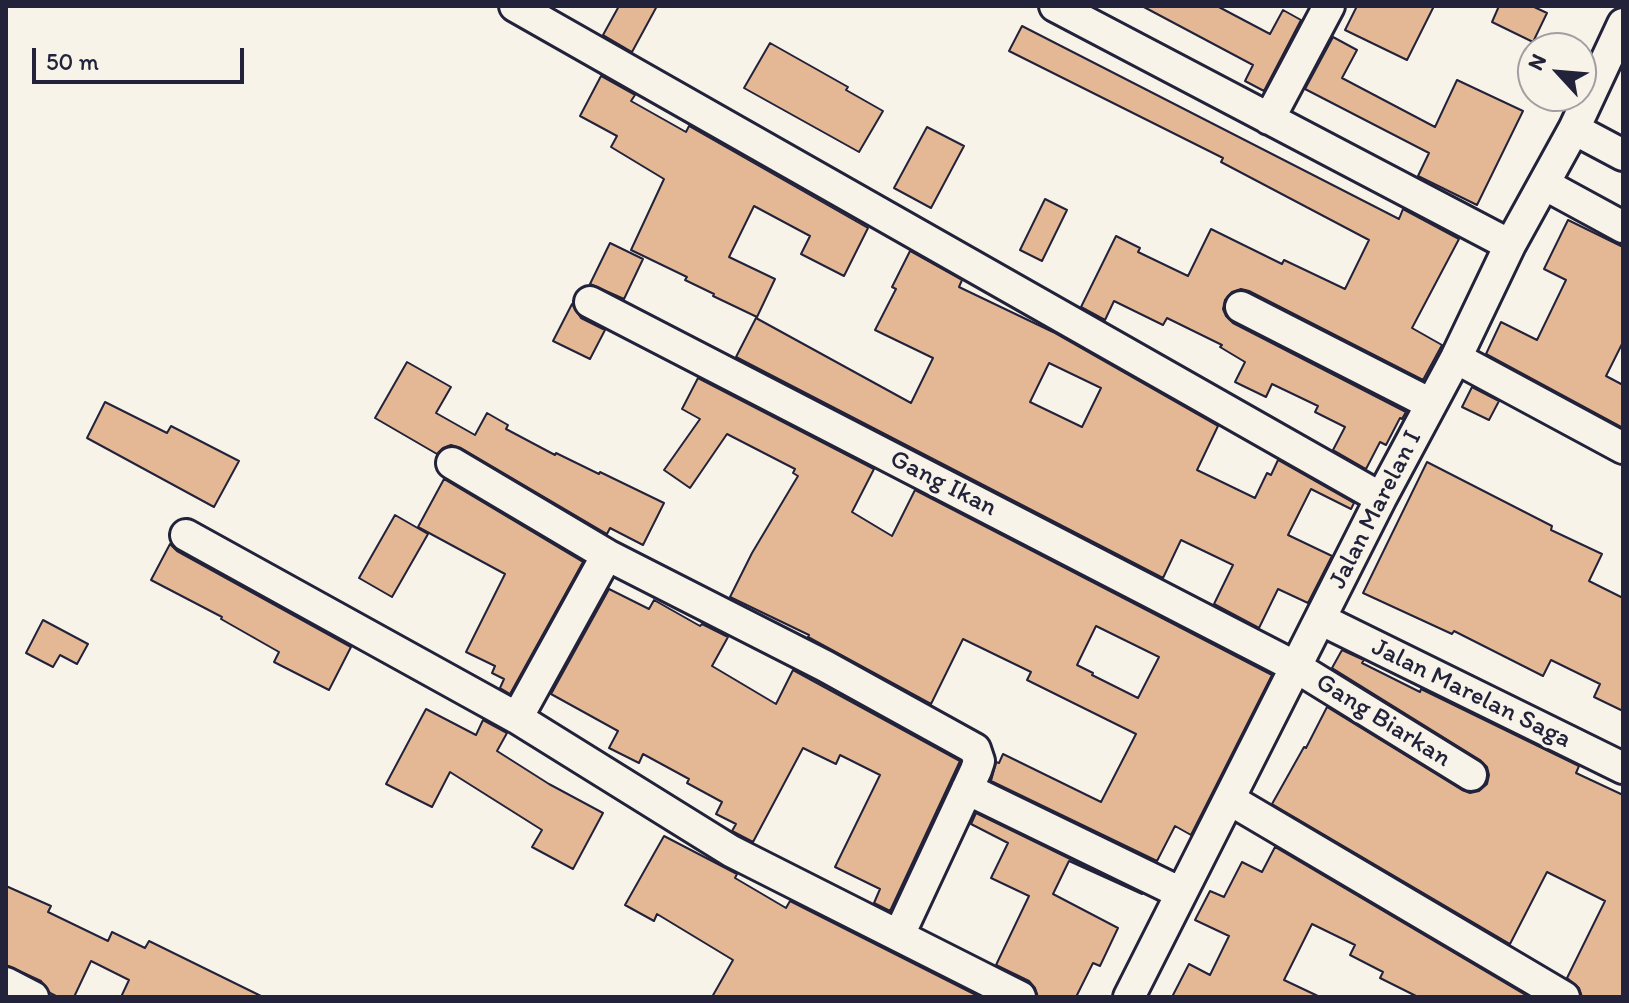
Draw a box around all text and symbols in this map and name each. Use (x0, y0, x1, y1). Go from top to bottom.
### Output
scale bar (36, 32, 248, 82)
north arrow (1517, 32, 1597, 112)
text: 50 m (46, 47, 99, 76)
text: N (1521, 50, 1552, 75)
street label: Jalan Marelan I (1323, 426, 1429, 594)
street label: Gang Ikan (884, 444, 1002, 524)
street label: Jalan Marelan Saga (1366, 632, 1576, 756)
street label: Gang Biarkan (1310, 667, 1456, 775)

